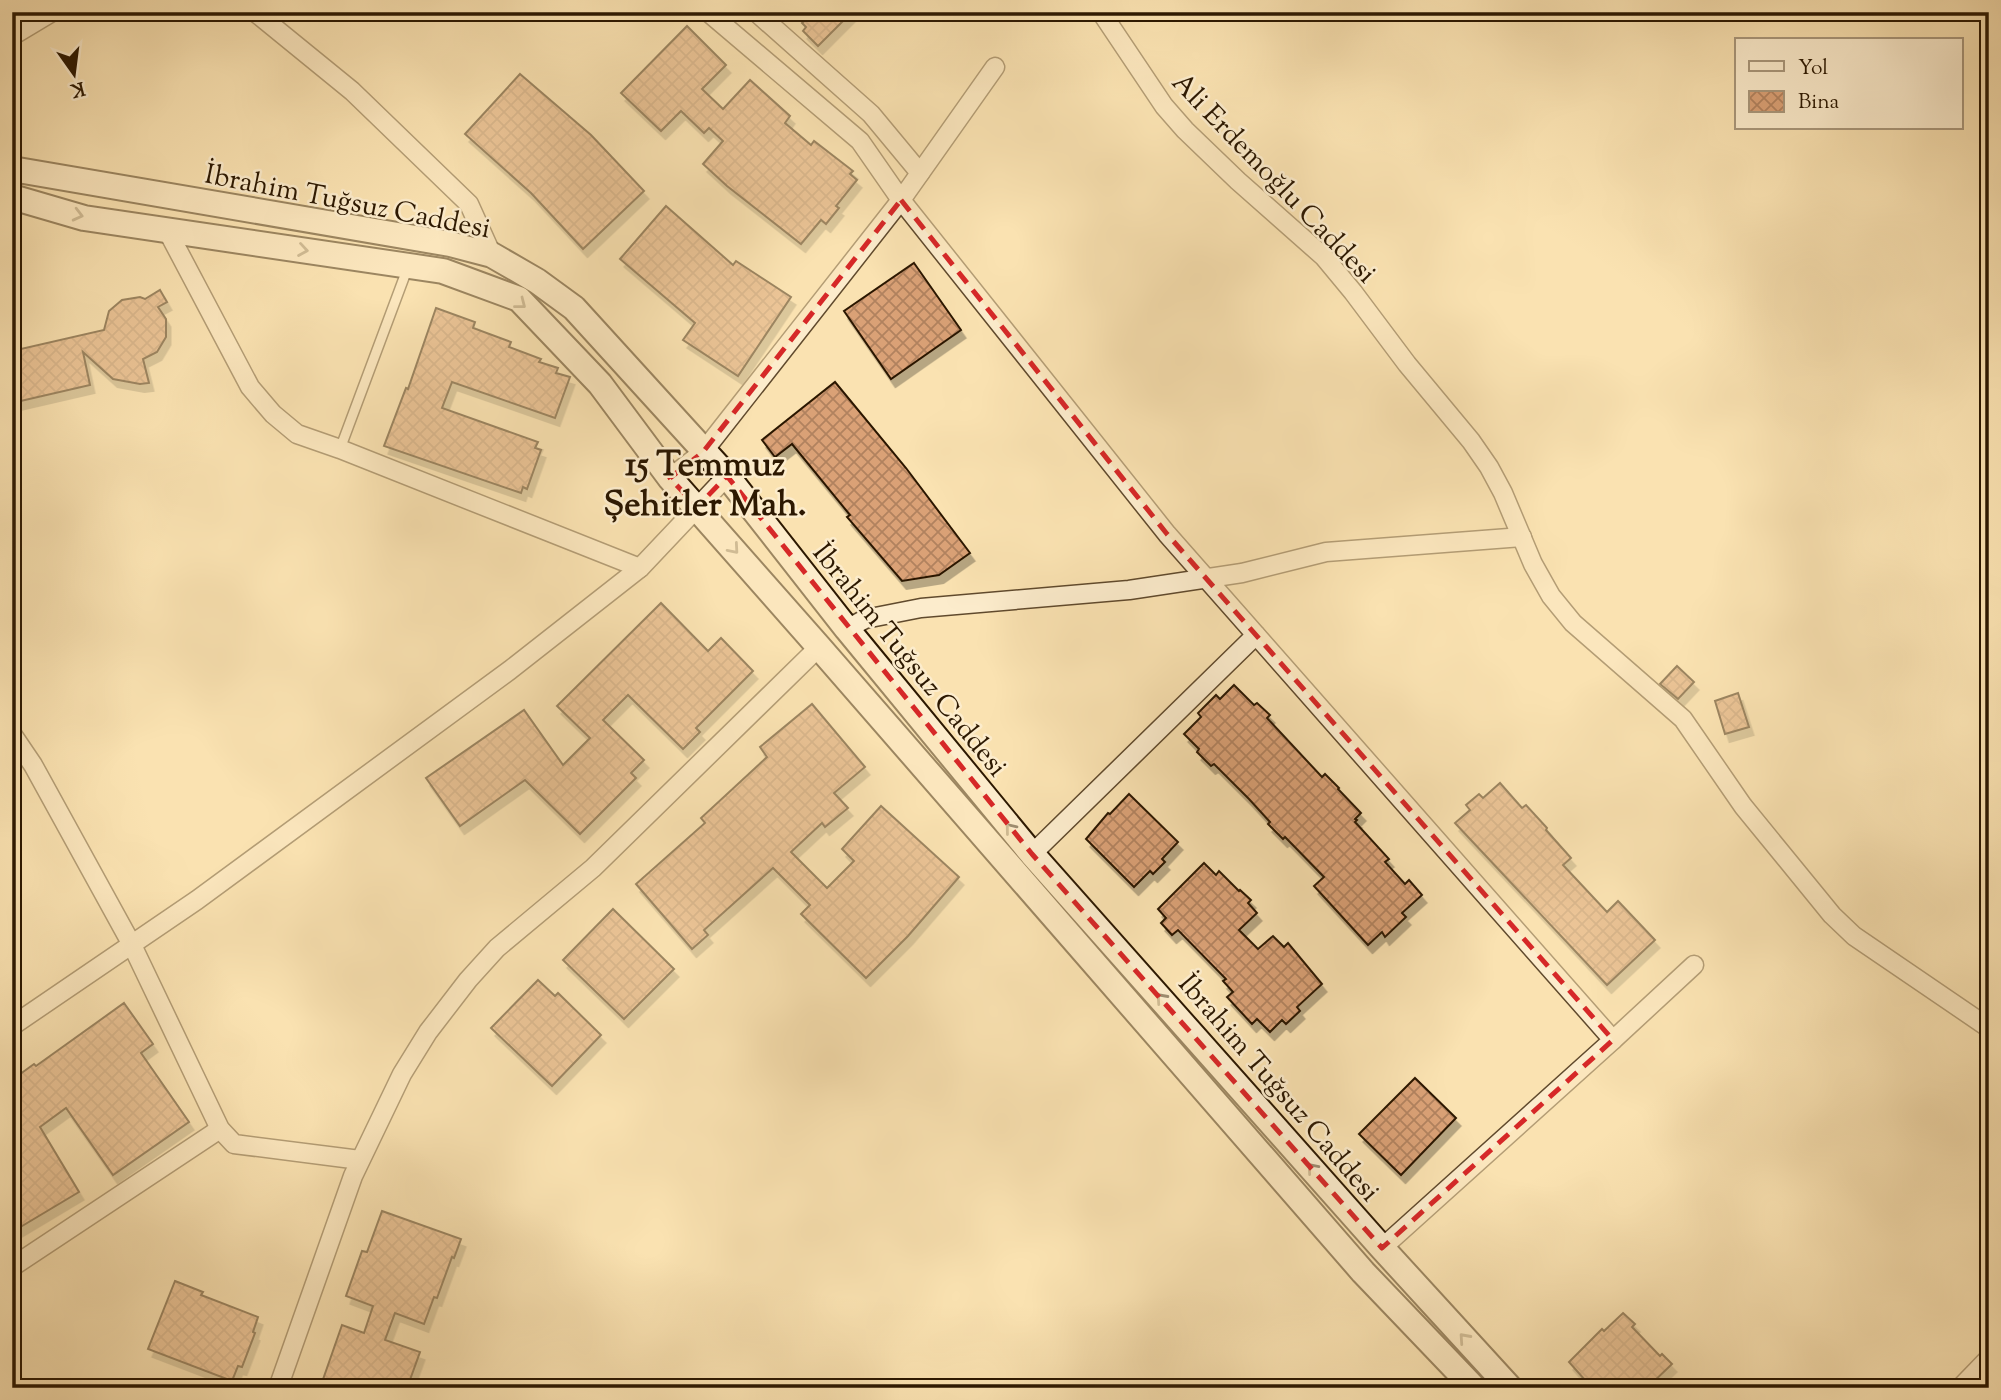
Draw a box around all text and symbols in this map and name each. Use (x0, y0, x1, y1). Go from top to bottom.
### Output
north arrow (38, 38, 108, 108)
legend (1735, 38, 1962, 130)
text: Yol (1798, 54, 1828, 84)
street label: Ali Erdemoğlu Caddesi (1161, 65, 1384, 294)
text: K (67, 73, 87, 103)
text: Bina (1798, 88, 1840, 118)
street label: İbrahim Tuğsuz Caddesi (201, 156, 494, 250)
one-way arrow (72, 207, 84, 222)
one-way arrow (297, 242, 308, 257)
one-way arrow (514, 295, 526, 308)
district label: 15 Temmuz Şehitler Mah. (603, 441, 807, 532)
street label: İbrahim Tuğsuz Caddesi (802, 535, 1016, 786)
one-way arrow (726, 541, 738, 554)
one-way arrow (1006, 823, 1018, 836)
street label: İbrahim Tuğsuz Caddesi (1167, 966, 1388, 1212)
one-way arrow (1157, 993, 1169, 1006)
one-way arrow (1308, 1163, 1320, 1176)
one-way arrow (1460, 1333, 1472, 1346)

